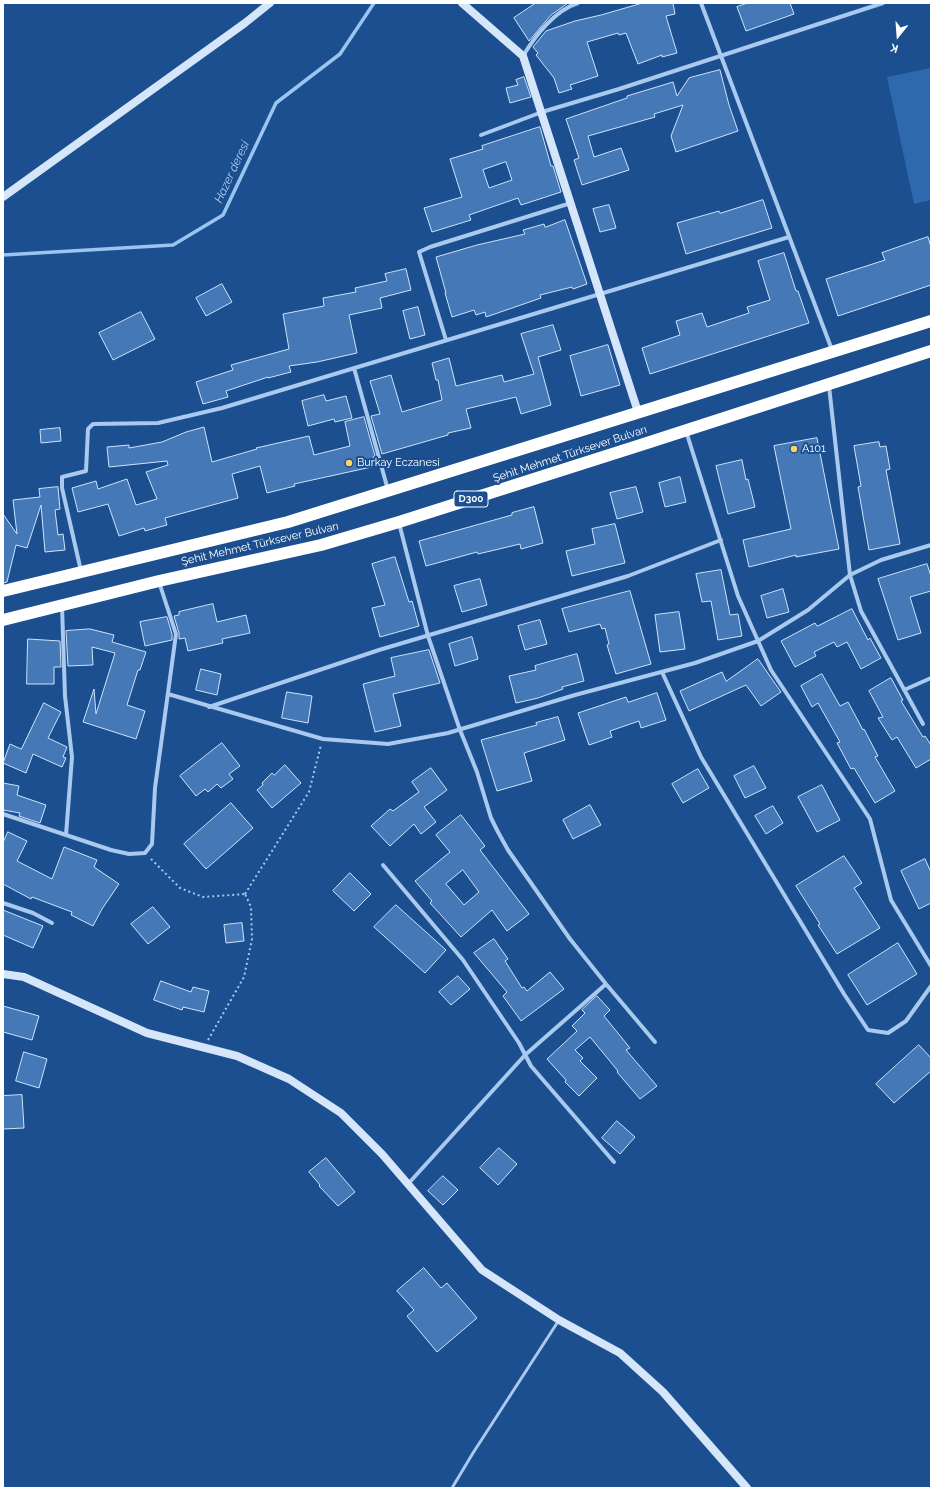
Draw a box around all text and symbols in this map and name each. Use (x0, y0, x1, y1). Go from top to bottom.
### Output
north arrow (878, 16, 918, 56)
text: K (889, 41, 900, 55)
water label: Hazer deresi (211, 139, 253, 205)
street label: Şehit Mehmet Türksever Bulvarı (491, 423, 649, 485)
place label: A101 (802, 442, 826, 456)
marker: A101 (789, 444, 799, 454)
place label: Burkay Eczanesi (357, 456, 440, 470)
marker: Burkay Eczanesi (344, 458, 354, 468)
road number: D300 (454, 491, 488, 507)
street label: Şehit Mehmet Türksever Bulvarı (180, 519, 340, 569)

